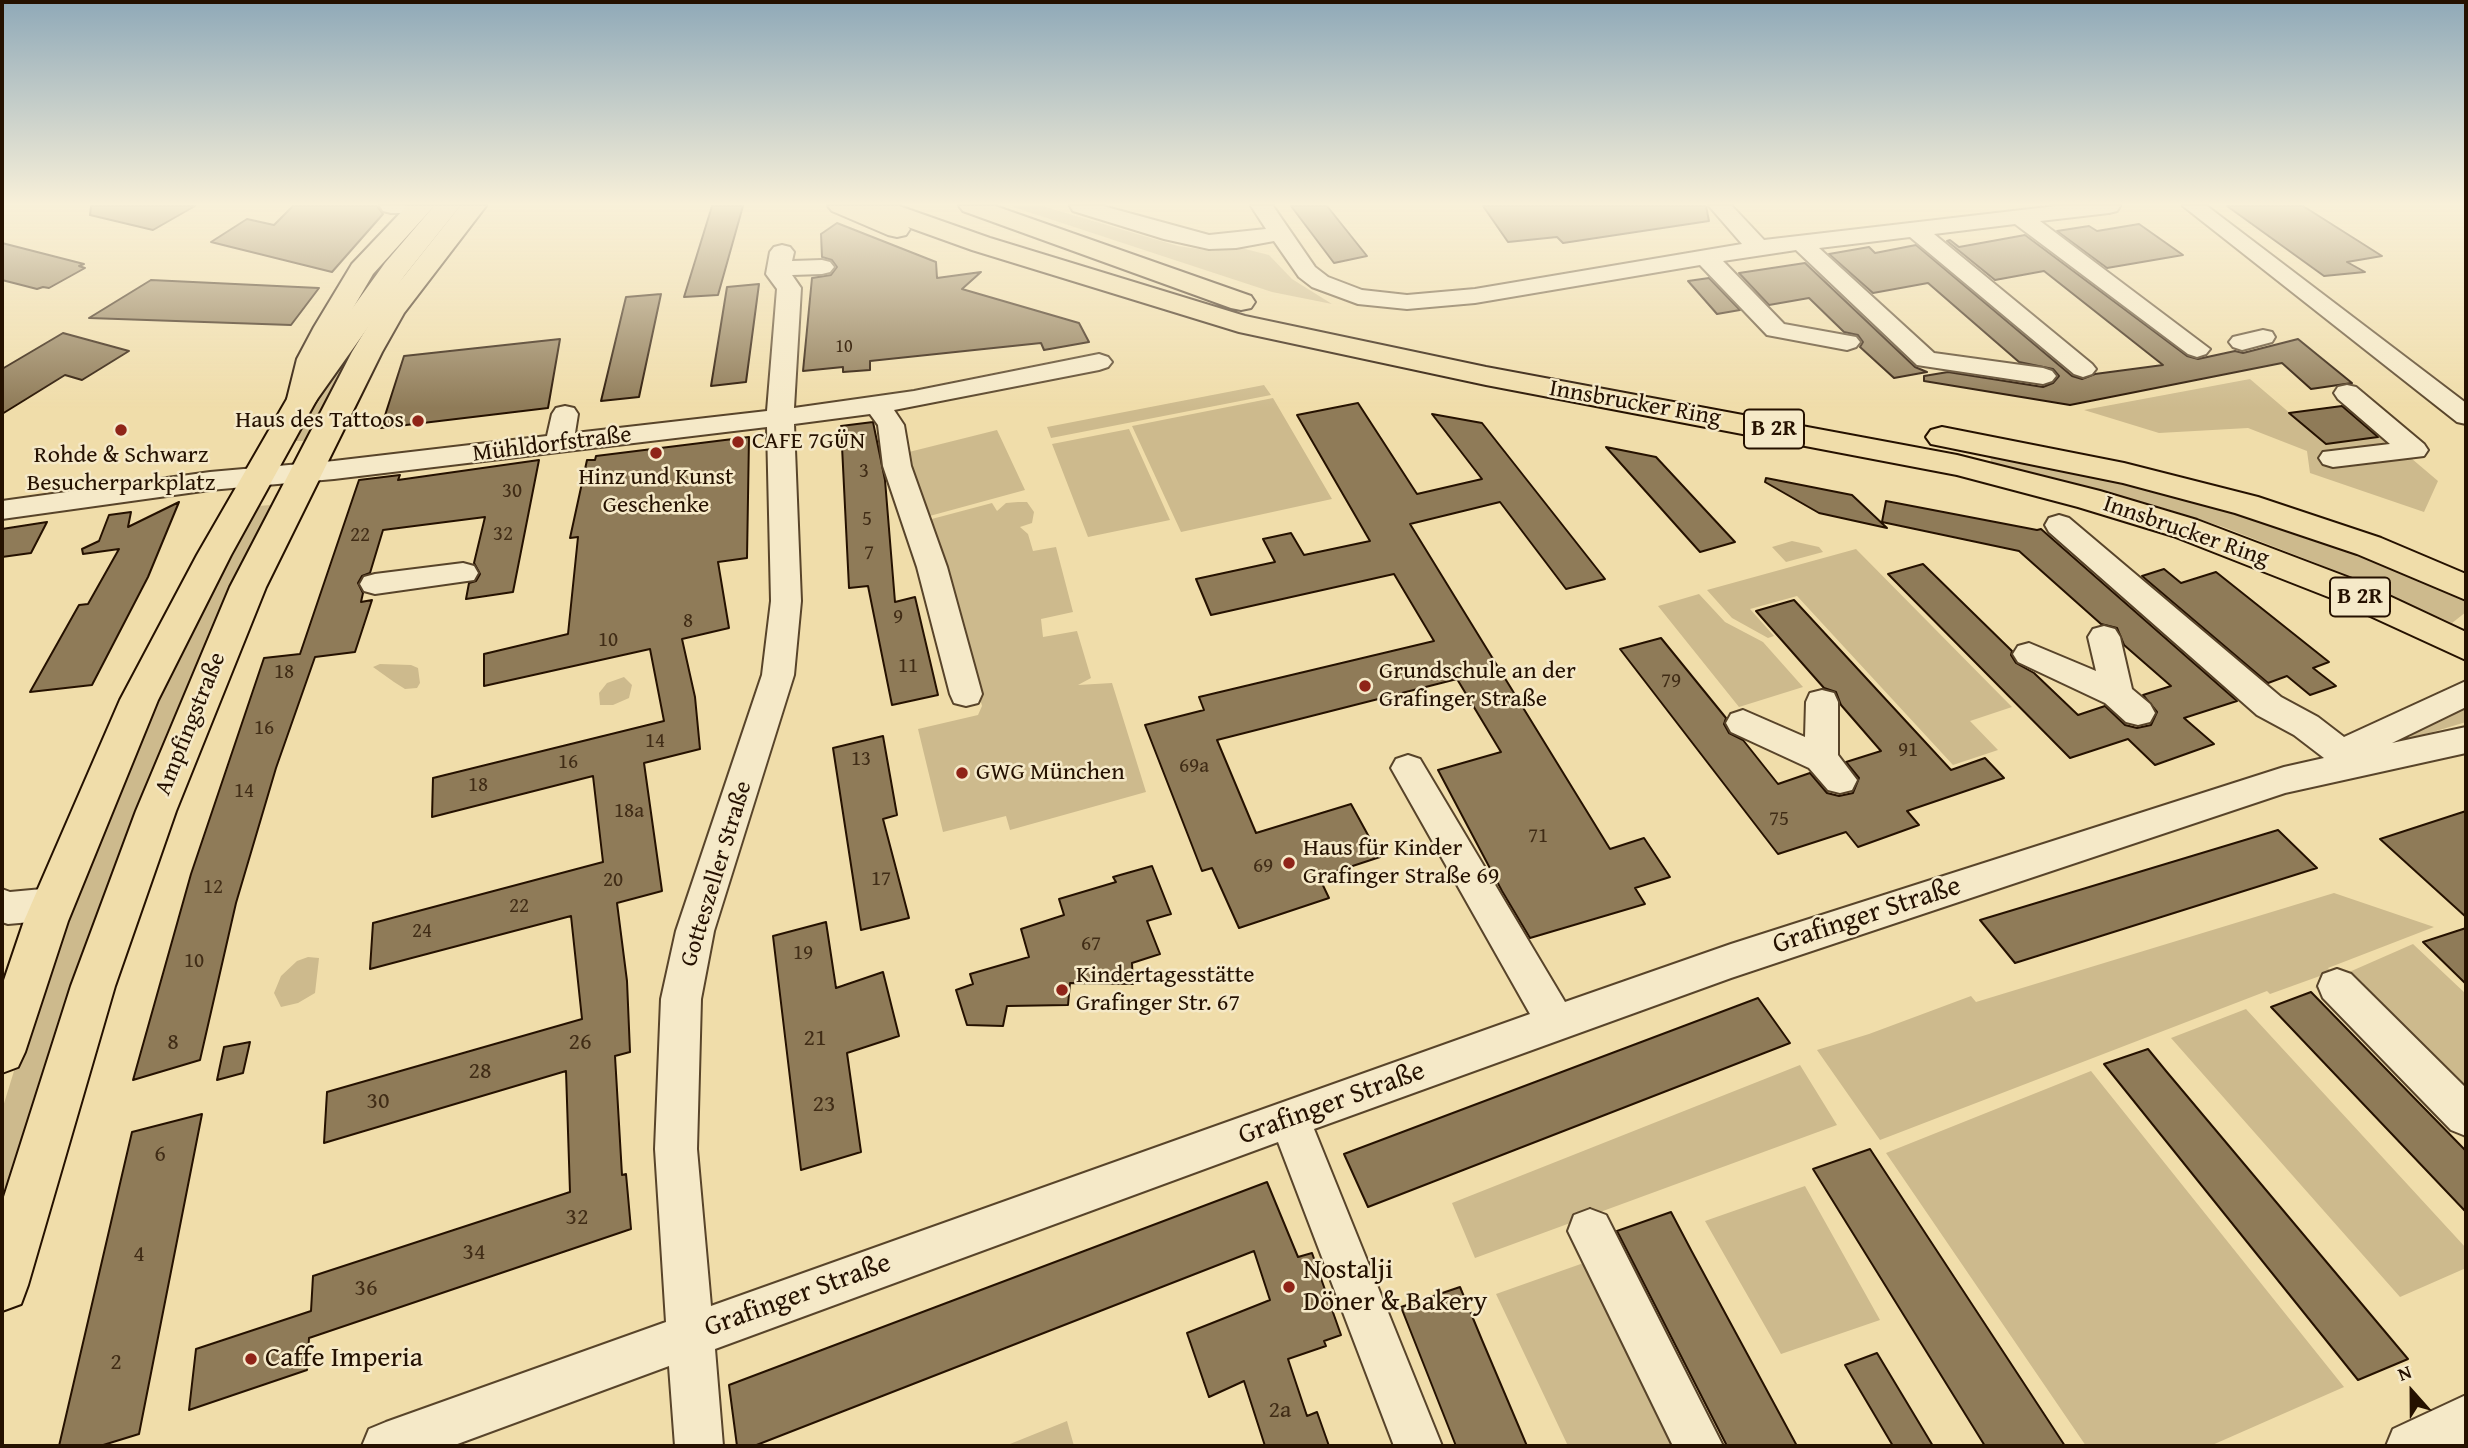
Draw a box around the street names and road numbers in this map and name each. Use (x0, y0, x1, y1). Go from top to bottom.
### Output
street label: Innsbrucker Ring (1547, 375, 1723, 433)
road number: B 2R (1744, 410, 1804, 448)
street label: Mühldorfstraße (471, 421, 633, 469)
street label: Innsbrucker Ring (2099, 490, 2273, 574)
road number: B 2R (2330, 578, 2390, 617)
street label: Ampfingstraße (149, 648, 233, 800)
street label: Gotteszeller Straße (675, 778, 759, 970)
street label: Grafinger Straße (1769, 870, 1965, 962)
street label: Grafinger Straße (1234, 1055, 1430, 1153)
street label: Grafinger Straße (700, 1247, 896, 1345)

